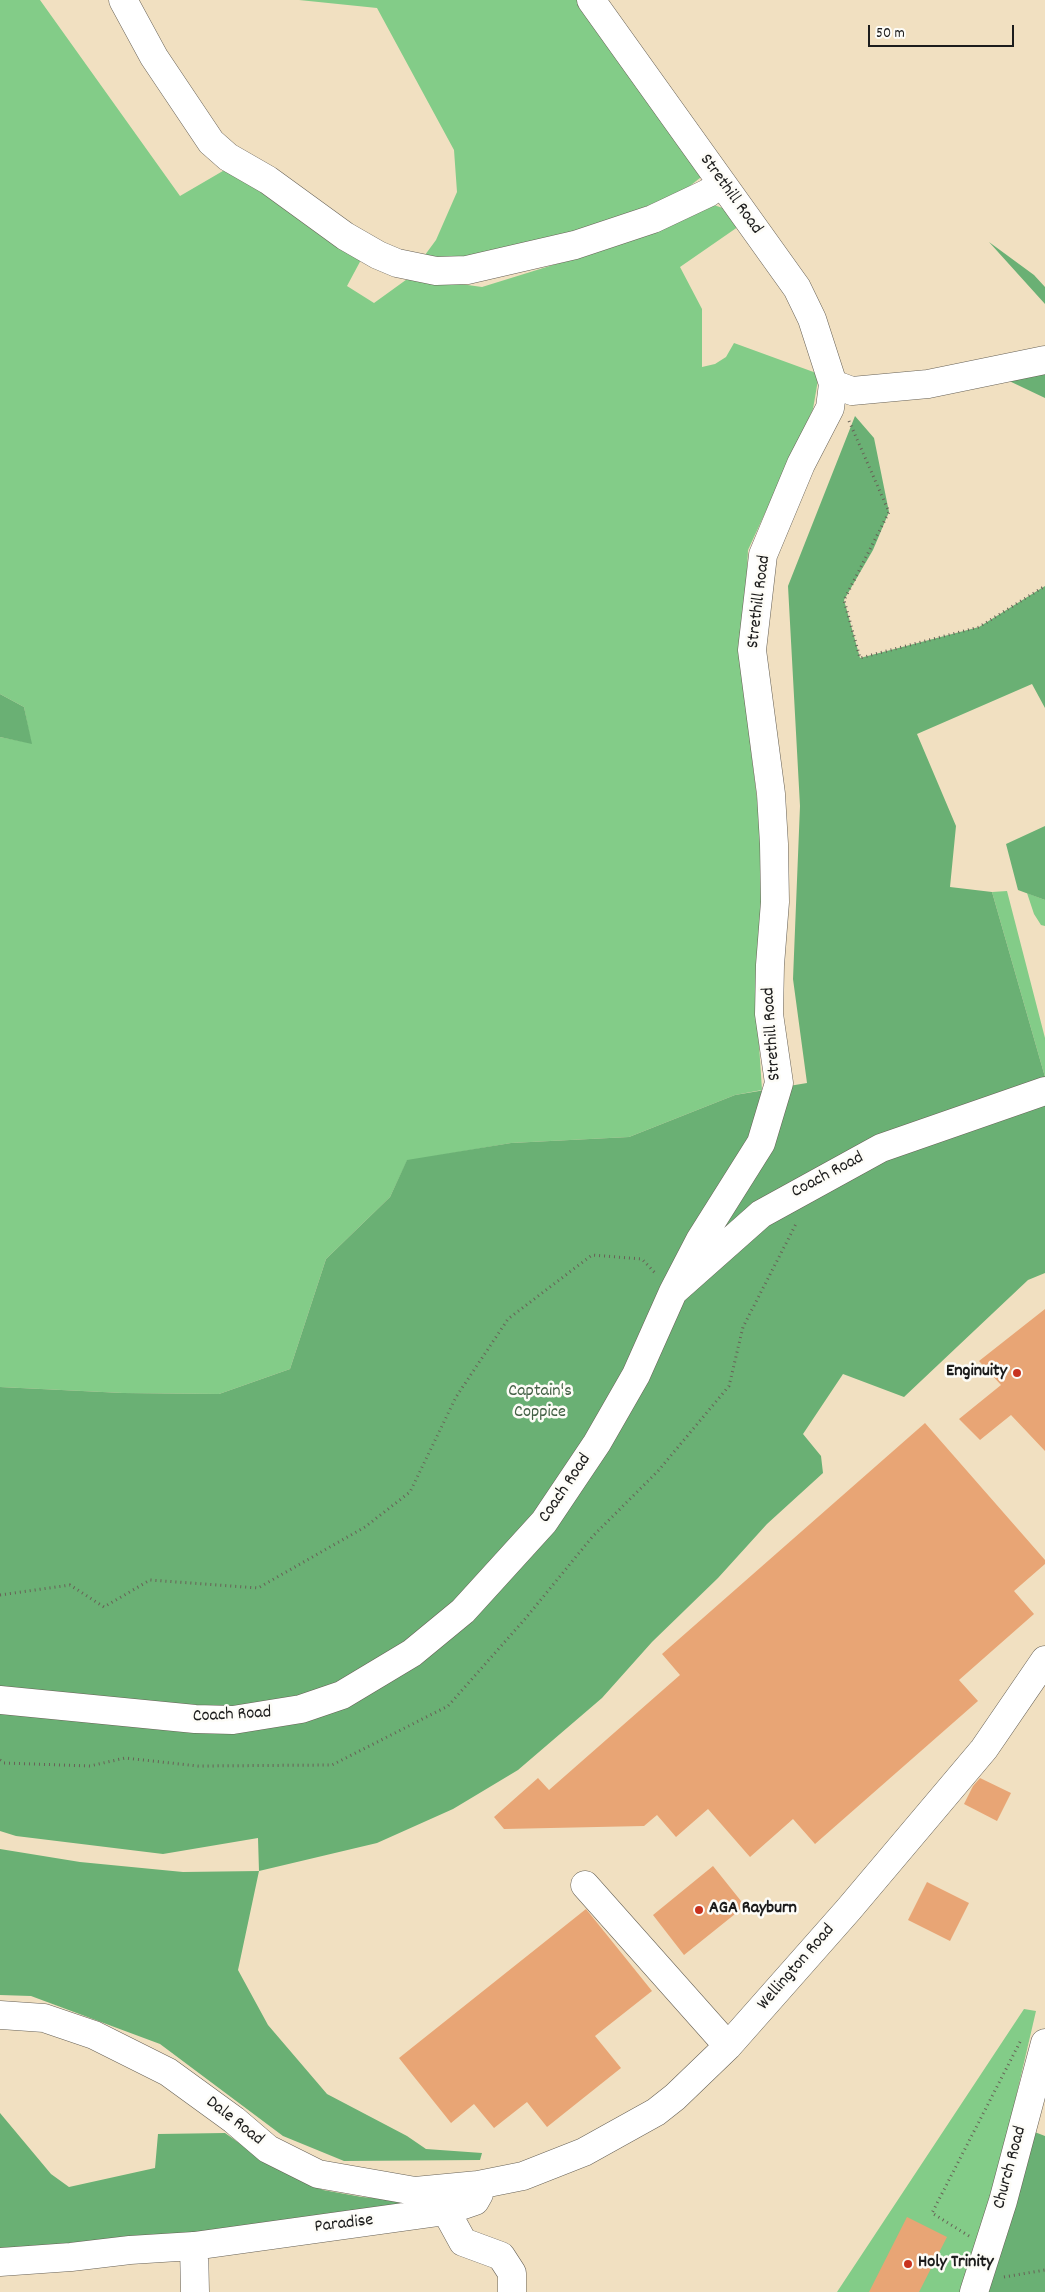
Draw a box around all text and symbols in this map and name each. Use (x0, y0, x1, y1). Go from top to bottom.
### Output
scale bar (870, 15, 1016, 47)
text: 50 m (876, 23, 905, 45)
street label: Strethill Road (694, 151, 766, 239)
street label: Strethill Road (744, 554, 776, 650)
street label: Strethill Road (759, 987, 787, 1081)
street label: Coach Road (788, 1148, 868, 1204)
place label: Enginuity (946, 1362, 1007, 1384)
marker: Enginuity (1011, 1367, 1023, 1379)
park label: Captain's Coppice (508, 1382, 572, 1425)
street label: Coach Road (535, 1450, 597, 1528)
street label: Coach Road (192, 1703, 272, 1729)
place label: AGA Rayburn (709, 1899, 797, 1921)
marker: AGA Rayburn (693, 1904, 705, 1916)
street label: Wellington Road (754, 1921, 840, 2015)
street label: Dale Road (201, 2093, 267, 2151)
street label: Church Road (990, 2124, 1032, 2212)
street label: Paradise (313, 2211, 375, 2239)
place label: Holy Trinity (918, 2253, 994, 2275)
marker: Holy Trinity (902, 2258, 914, 2270)

